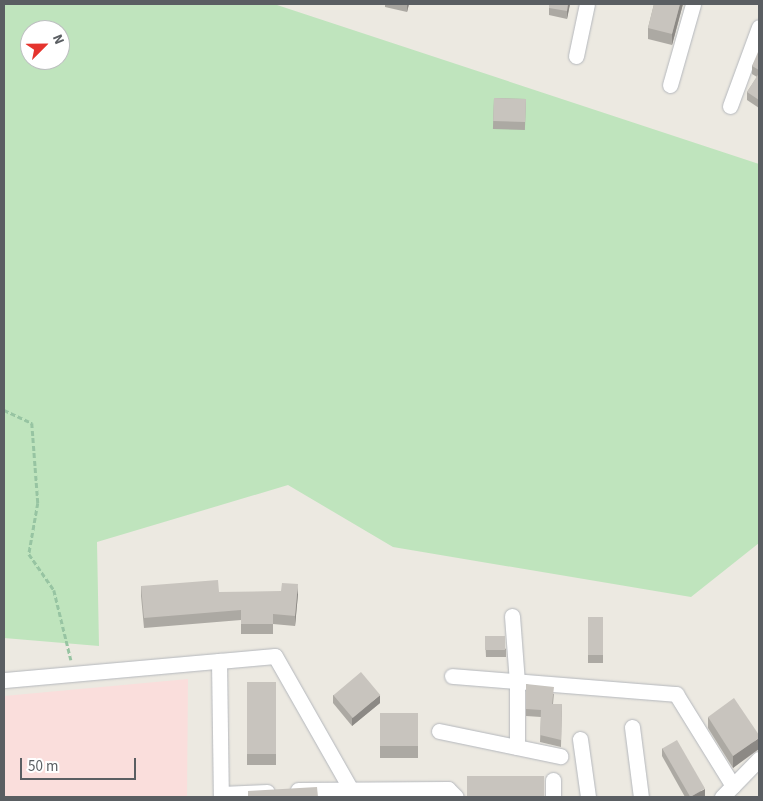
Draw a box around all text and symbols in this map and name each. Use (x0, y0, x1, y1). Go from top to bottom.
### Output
north arrow (20, 20, 70, 70)
text: N (47, 31, 69, 48)
scale bar (22, 748, 139, 780)
text: 50 m (28, 756, 58, 777)

